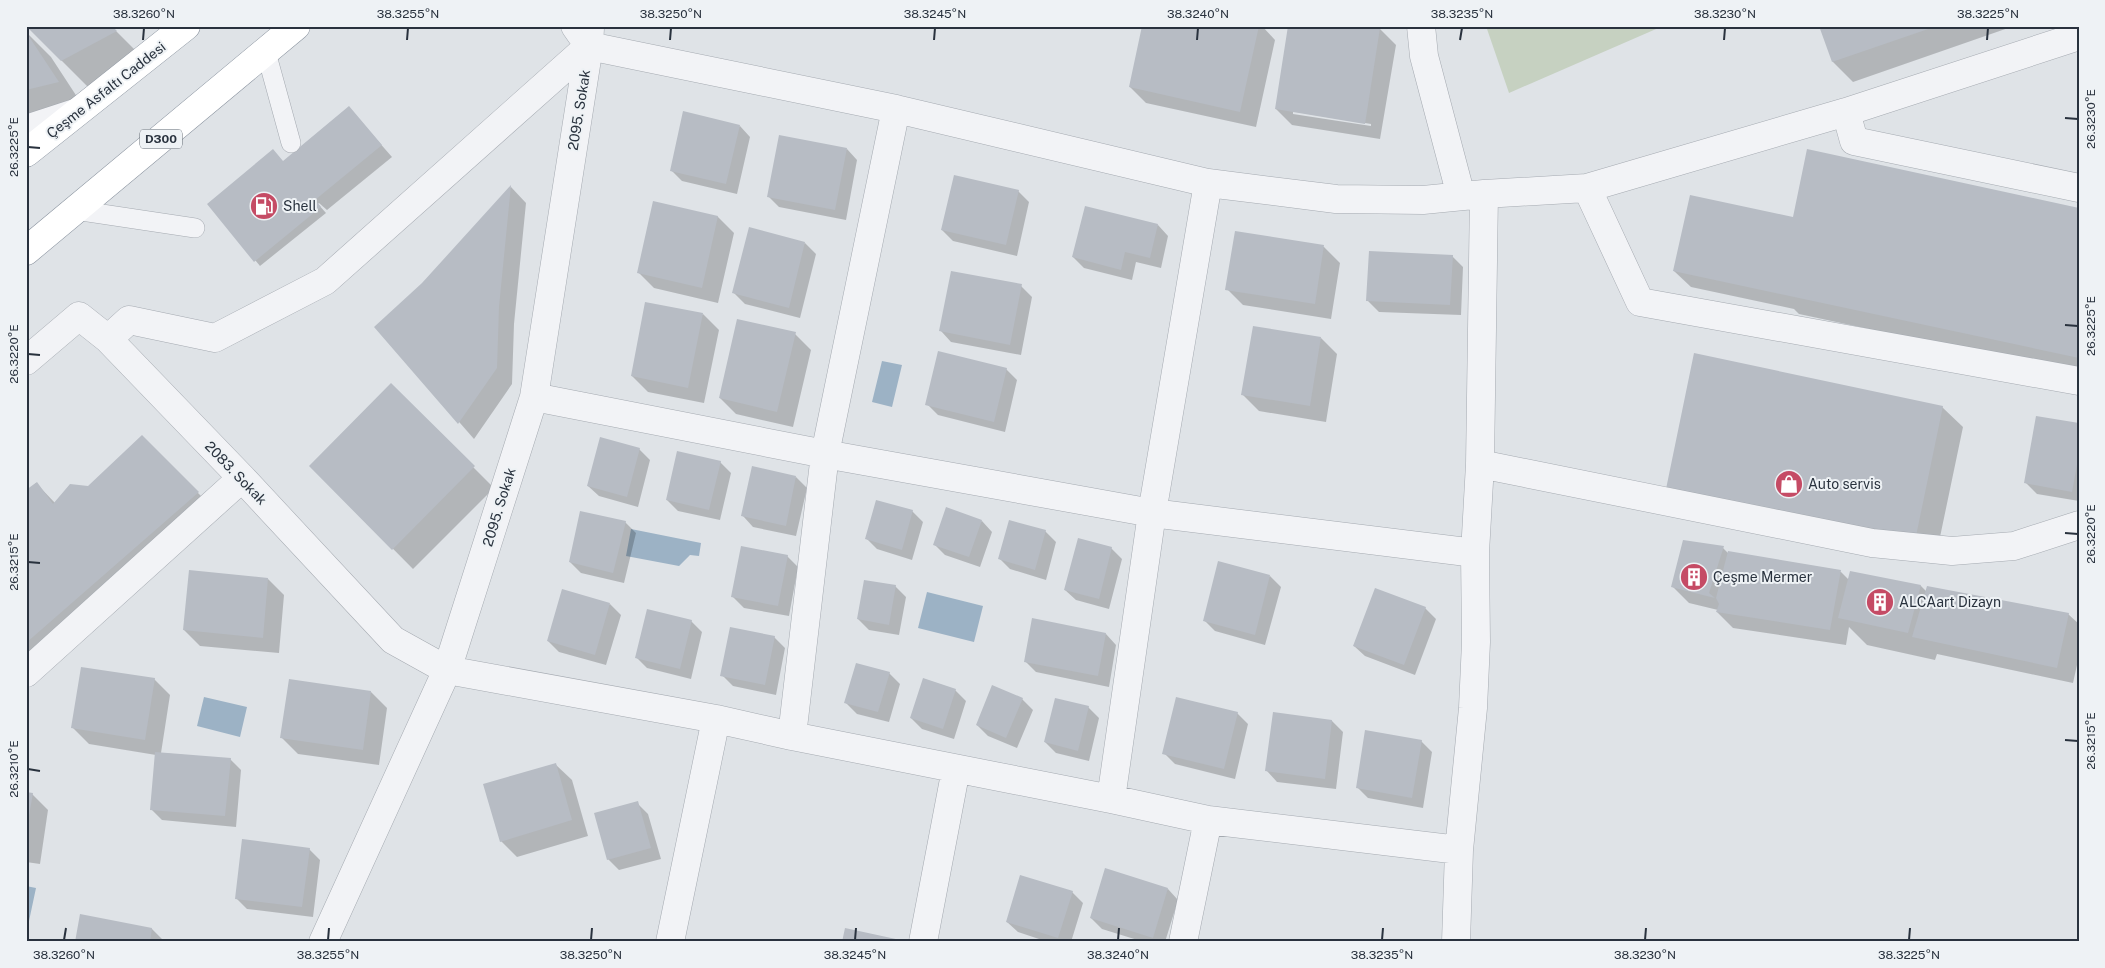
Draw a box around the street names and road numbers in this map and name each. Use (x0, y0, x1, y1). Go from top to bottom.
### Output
street label: Çeşme Asfaltı Caddesi (43, 39, 169, 141)
street label: 2095. Sokak (565, 68, 593, 152)
road number: D300 (140, 130, 182, 148)
street label: 2083. Sokak (202, 438, 270, 508)
street label: 2095. Sokak (479, 466, 519, 548)

